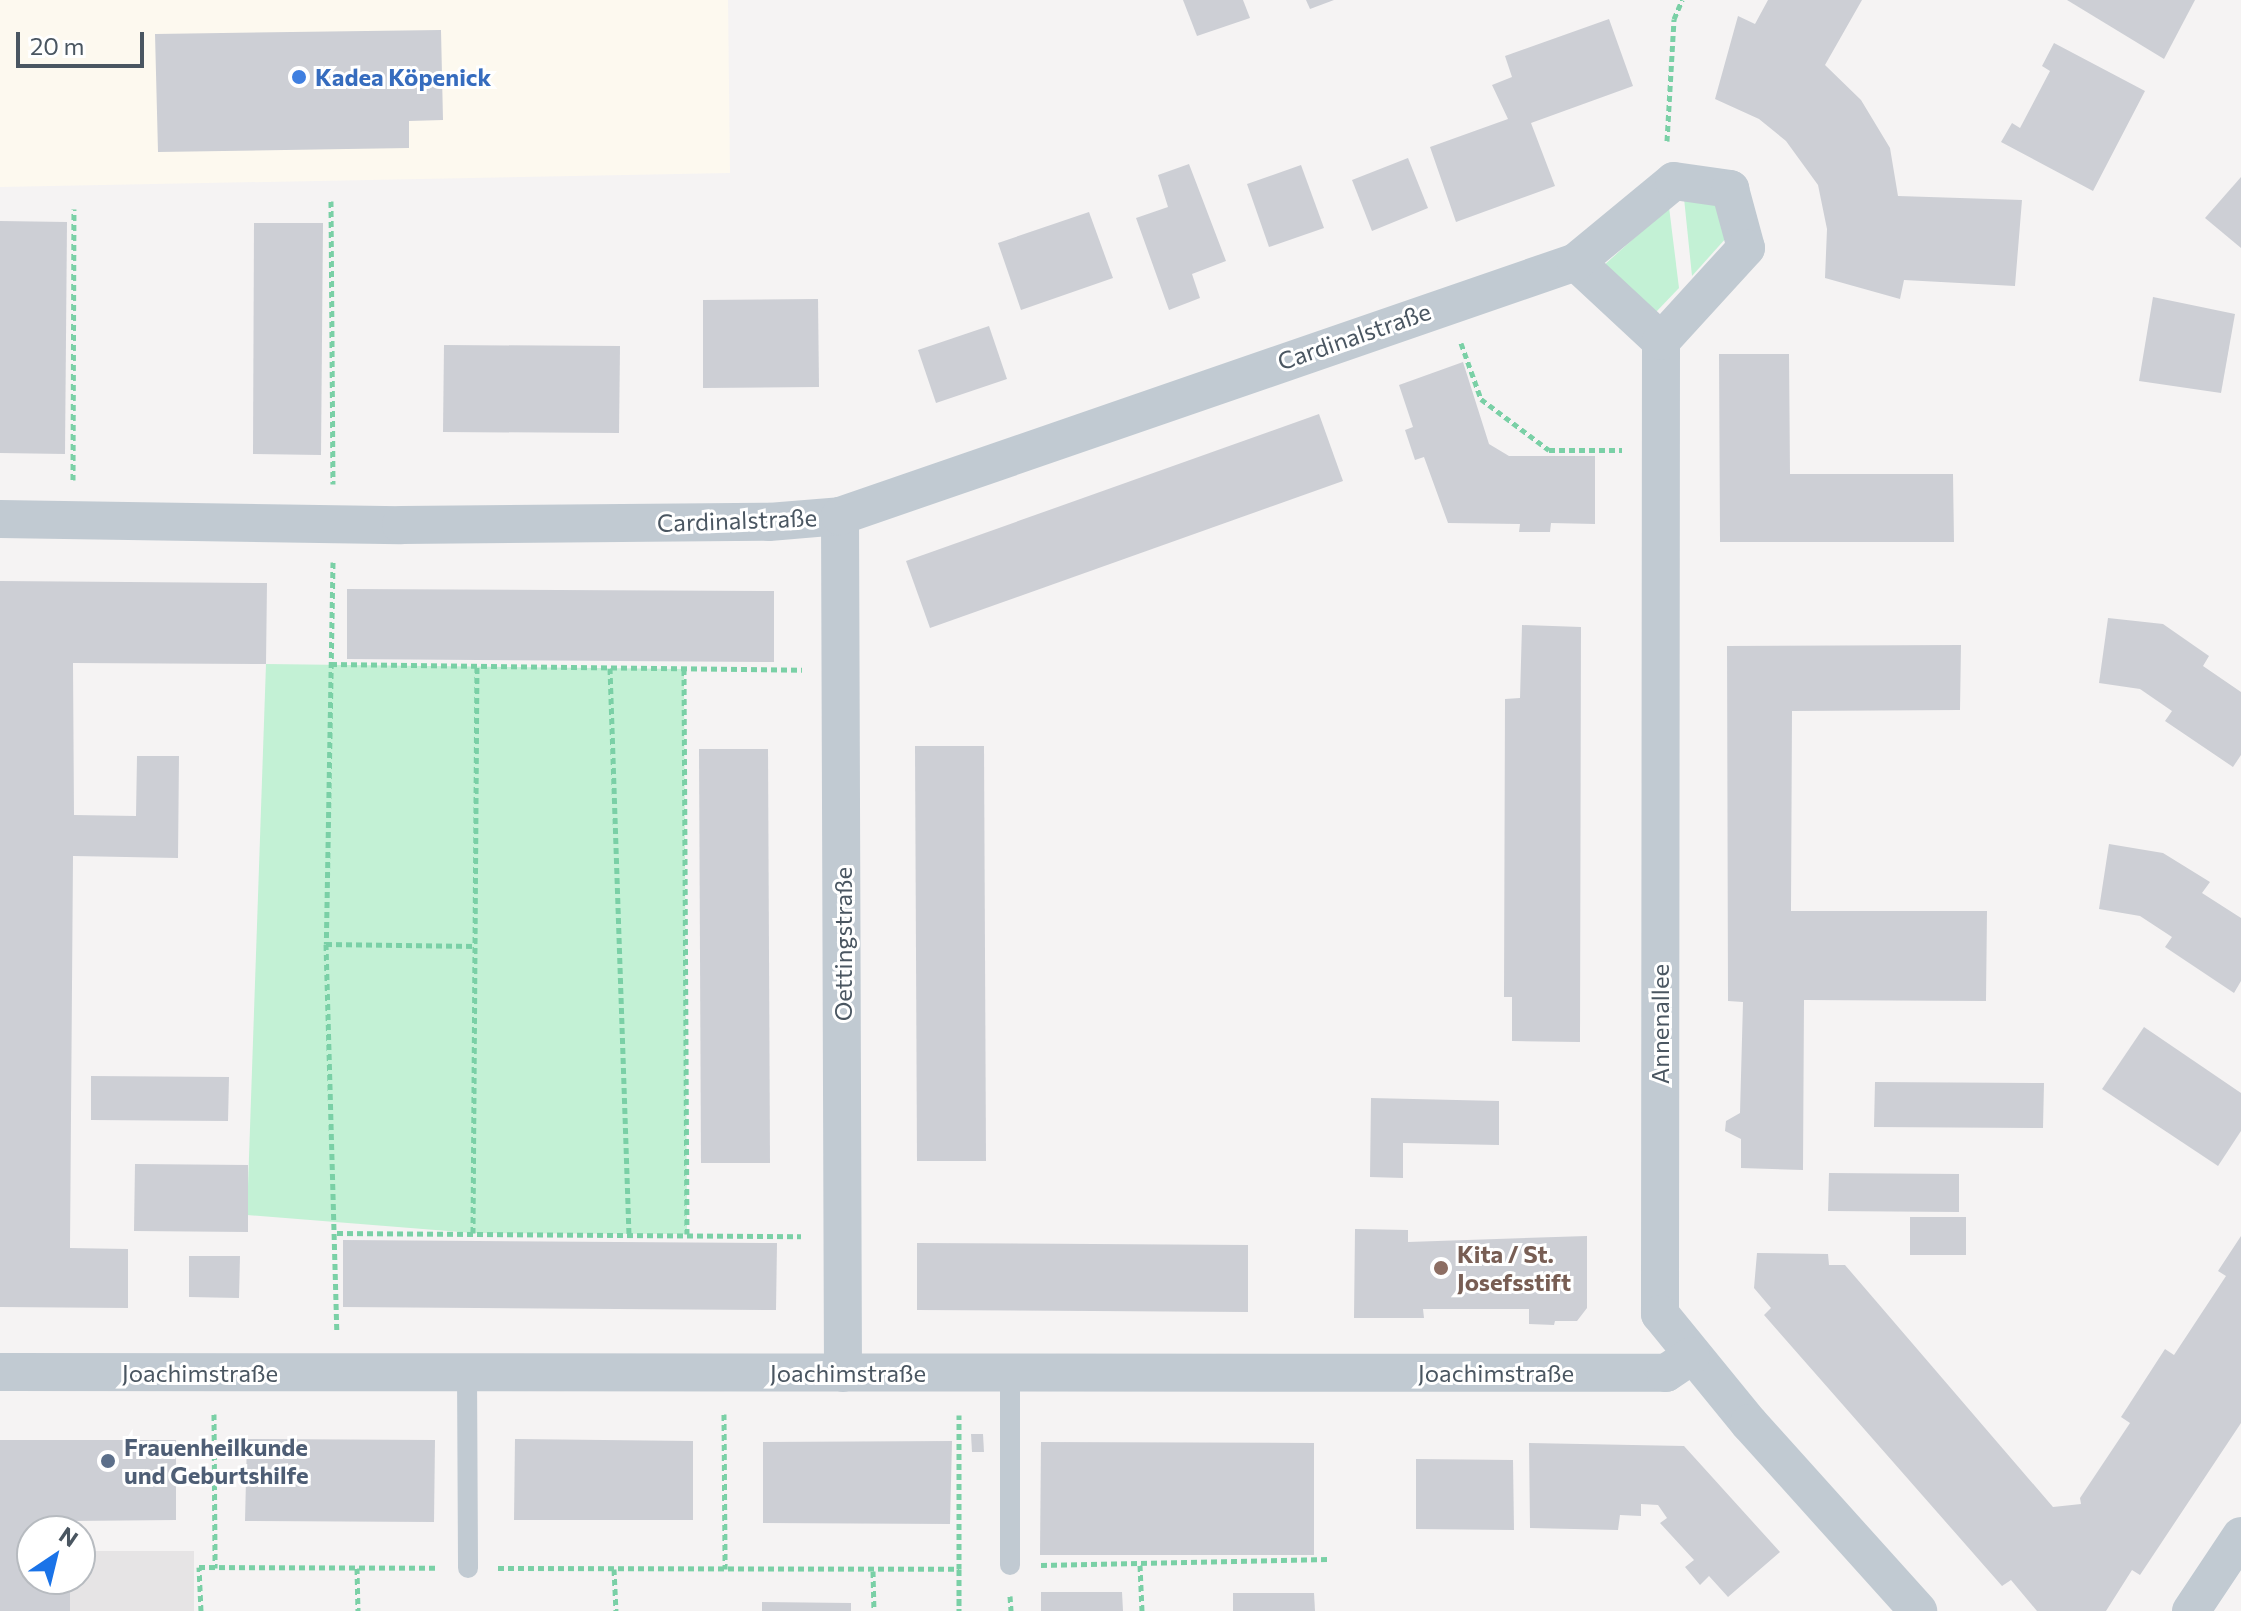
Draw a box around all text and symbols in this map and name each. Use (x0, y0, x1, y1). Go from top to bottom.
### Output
scale bar (20, 16, 148, 66)
text: 20 m (30, 31, 84, 60)
place label: Kadea Köpenick (315, 63, 491, 91)
marker: Kadea Köpenick (290, 68, 308, 86)
street label: Cardinalstraße (1273, 296, 1435, 376)
street label: Cardinalstraße (656, 503, 818, 537)
street label: Oettingstraße (829, 867, 857, 1021)
street label: Annenallee (1646, 964, 1674, 1084)
place label: Kita / St. Josefsstift (1457, 1240, 1571, 1296)
marker: Kita / St. Josefsstift (1432, 1259, 1450, 1277)
street label: Joachimstraße (122, 1359, 278, 1387)
street label: Joachimstraße (770, 1359, 926, 1387)
street label: Joachimstraße (1418, 1359, 1574, 1387)
place label: Frauenheilkunde und Geburtshilfe (124, 1433, 309, 1489)
marker: Frauenheilkunde und Geburtshilfe (99, 1452, 117, 1470)
north arrow (16, 1515, 96, 1595)
text: N (54, 1521, 83, 1552)

